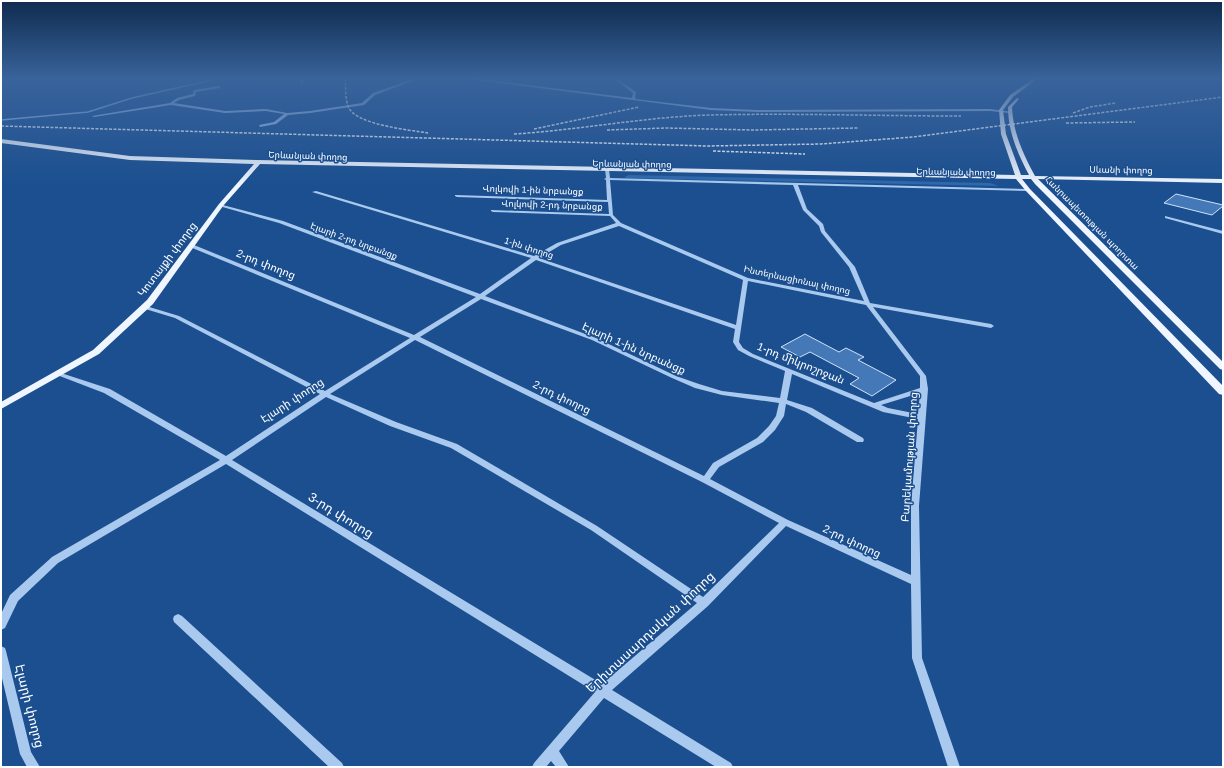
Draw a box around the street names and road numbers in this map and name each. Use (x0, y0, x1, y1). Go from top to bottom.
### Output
street label: Երևանյան փողոց (268, 150, 348, 162)
street label: Երևանյան փողոց (592, 158, 672, 170)
street label: Սևանի փողոց (1089, 164, 1153, 176)
street label: Երևանյան փողոց (916, 166, 996, 178)
street label: Հանրապետության պողոտա (1043, 174, 1141, 272)
street label: Վոլկովի 1-ին նրբանցք (482, 183, 584, 197)
street label: Վոլկովի 2-րդ նրբանցք (501, 198, 603, 212)
street label: Կոտայքի փողոց (135, 219, 200, 299)
street label: Էլարի 2-րդ նրբանցք (309, 221, 399, 261)
street label: 1-ին փողոց (503, 235, 555, 261)
street label: 2-րդ փողոց (234, 247, 297, 282)
street label: Ինտերնացիոնալ փողոց (743, 264, 851, 296)
street label: Էլարի 1-ին նրբանցք (580, 320, 687, 377)
street label: 1-րդ միկրոշրջան (755, 340, 846, 387)
street label: Էլարի փողոց (258, 375, 326, 426)
street label: 2-րդ փողոց (531, 378, 593, 417)
street label: Բարեկամության փողոց (898, 391, 921, 523)
street label: 3-րդ փողոց (306, 489, 376, 541)
street label: 2-րդ փողոց (821, 522, 883, 561)
street label: Երիտասարդական փողոց (583, 568, 717, 696)
street label: Էլարի փողոց (12, 663, 48, 749)

